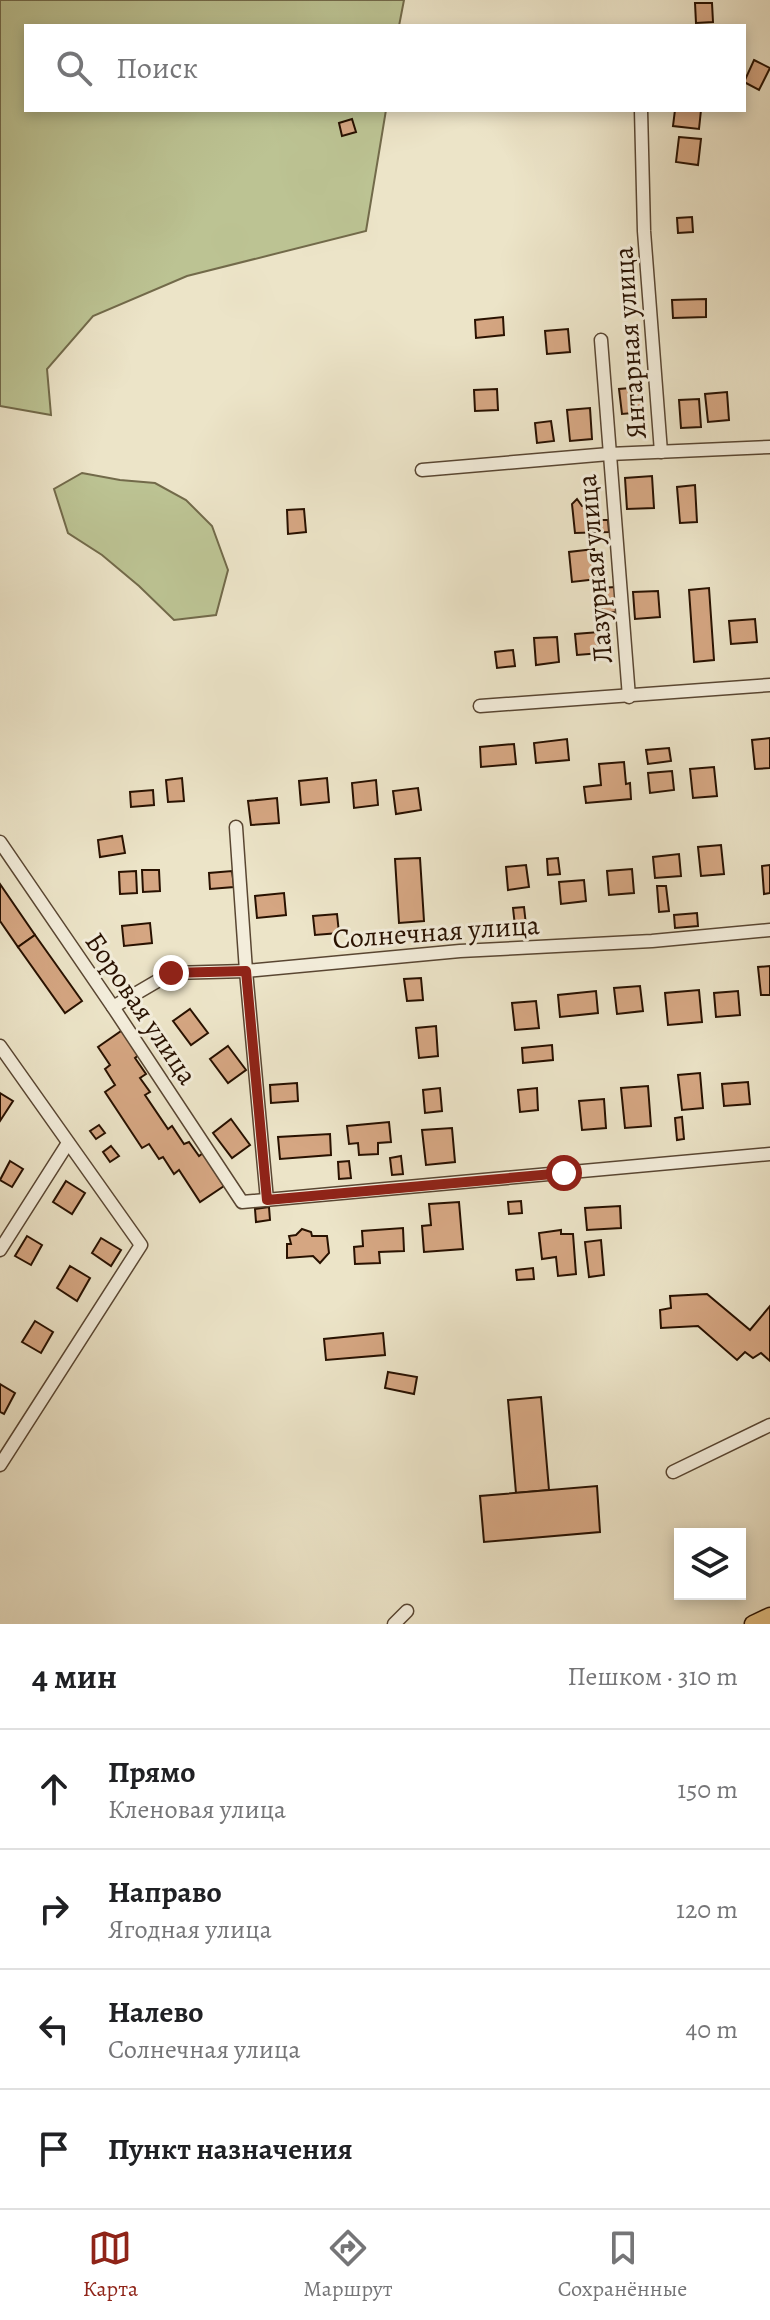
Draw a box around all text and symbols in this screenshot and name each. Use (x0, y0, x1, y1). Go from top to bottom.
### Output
search box (24, 24, 746, 112)
icon: search (52, 46, 96, 90)
text: Поиск (116, 48, 198, 88)
street label: Янтарная улица (604, 245, 656, 441)
street label: Лазурная улица (568, 473, 622, 665)
street label: Солнечная улица (331, 906, 541, 958)
street label: Боровая улица (76, 925, 206, 1092)
route end (153, 955, 189, 991)
route start (546, 1155, 582, 1191)
map controls (674, 1528, 746, 1600)
button: layers (674, 1528, 746, 1600)
text: 4 мин (32, 1653, 117, 1700)
text: Пешком · 310 m (568, 1659, 738, 1694)
text: Прямо (108, 1752, 195, 1792)
icon: ahead (32, 1767, 76, 1811)
text: 150 m (677, 1772, 738, 1807)
text: Кленовая улица (108, 1792, 286, 1827)
text: Направо (108, 1872, 222, 1912)
icon: right (32, 1887, 76, 1931)
text: 120 m (676, 1892, 738, 1927)
text: Ягодная улица (108, 1912, 272, 1947)
text: Налево (108, 1992, 203, 2032)
icon: left (32, 2007, 76, 2051)
text: 40 m (686, 2012, 738, 2047)
text: Солнечная улица (108, 2032, 300, 2067)
icon: arrive (32, 2127, 76, 2171)
text: Пункт назначения (108, 2129, 353, 2169)
tab: Карта (83, 2226, 138, 2304)
tab: Маршрут (303, 2226, 392, 2304)
tab: Сохранённые (558, 2226, 687, 2304)

